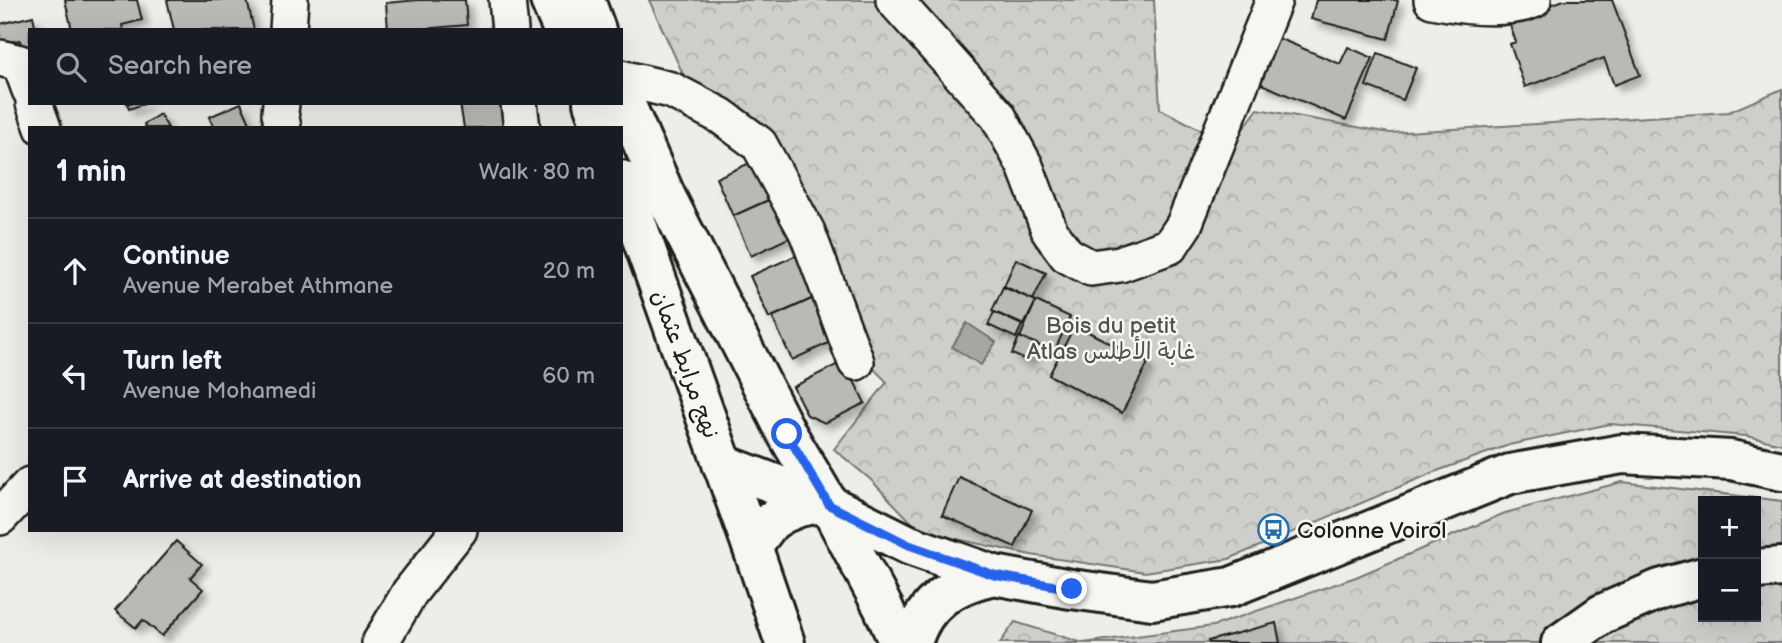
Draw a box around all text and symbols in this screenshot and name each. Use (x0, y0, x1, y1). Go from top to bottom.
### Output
search box (28, 28, 623, 105)
icon: search (52, 48, 90, 86)
text: Search here (108, 51, 252, 82)
text: 1 min (56, 154, 126, 190)
text: Walk · 80 m (479, 158, 595, 186)
text: Continue (123, 241, 230, 272)
icon: ahead (56, 252, 94, 290)
text: 20 m (543, 257, 595, 285)
text: Avenue Merabet Athmane (123, 272, 393, 300)
street label: نهج مرابط عثمان (644, 286, 725, 443)
park label: Bois du petit Atlas غابة الأطلس (1027, 312, 1195, 366)
text: Turn left (123, 346, 222, 377)
icon: left (56, 357, 94, 395)
text: 60 m (542, 362, 595, 390)
text: Avenue Mohamedi (123, 377, 316, 405)
route start (771, 418, 802, 449)
icon: arrive (56, 462, 94, 500)
text: Arrive at destination (123, 465, 362, 496)
map controls (1698, 496, 1761, 622)
button: + (1698, 496, 1761, 559)
bus stop icon: Colonne Voirol (1257, 513, 1291, 547)
place label: Colonne Voirol (1297, 517, 1446, 545)
button: − (1698, 559, 1761, 622)
route end (1056, 573, 1087, 604)

